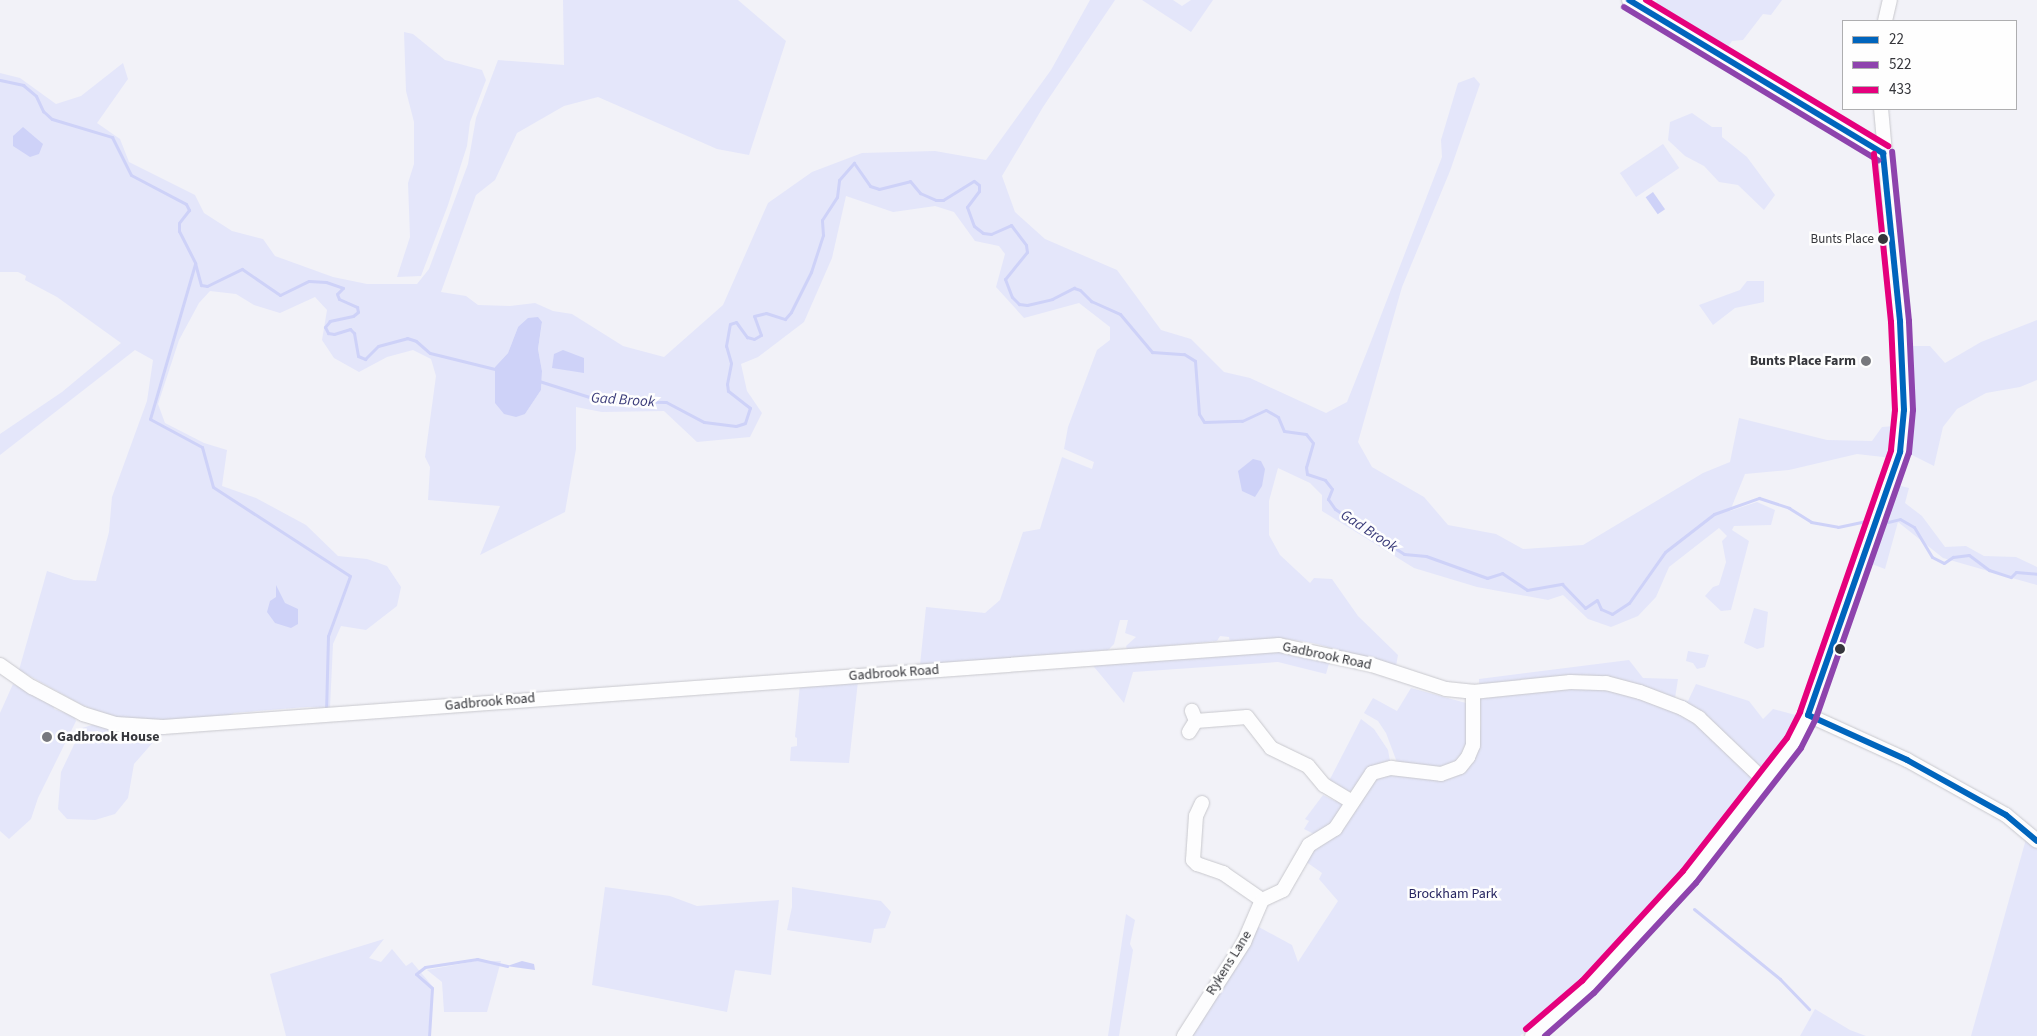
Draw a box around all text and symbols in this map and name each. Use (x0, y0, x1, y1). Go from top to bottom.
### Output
legend (1842, 20, 2017, 110)
text: 22 (1889, 29, 1904, 50)
text: 522 (1889, 54, 1911, 75)
text: 433 (1889, 79, 1911, 100)
place label: Bunts Place (1811, 231, 1874, 247)
marker: Bunts Place (1878, 234, 1888, 244)
place label: Bunts Place Farm (1750, 353, 1856, 369)
marker: Bunts Place Farm (1860, 355, 1872, 367)
water label: Gad Brook (590, 389, 656, 411)
water label: Gad Brook (1337, 506, 1401, 556)
street label: Gadbrook Road (1281, 638, 1373, 674)
unlabelled marker (1835, 644, 1845, 654)
street label: Gadbrook Road (848, 661, 940, 685)
street label: Gadbrook Road (444, 690, 536, 714)
place label: Gadbrook House (57, 729, 159, 745)
marker: Gadbrook House (41, 731, 53, 743)
park label: Brockham Park (1408, 886, 1498, 902)
street label: Rykens Lane (1203, 928, 1255, 998)

